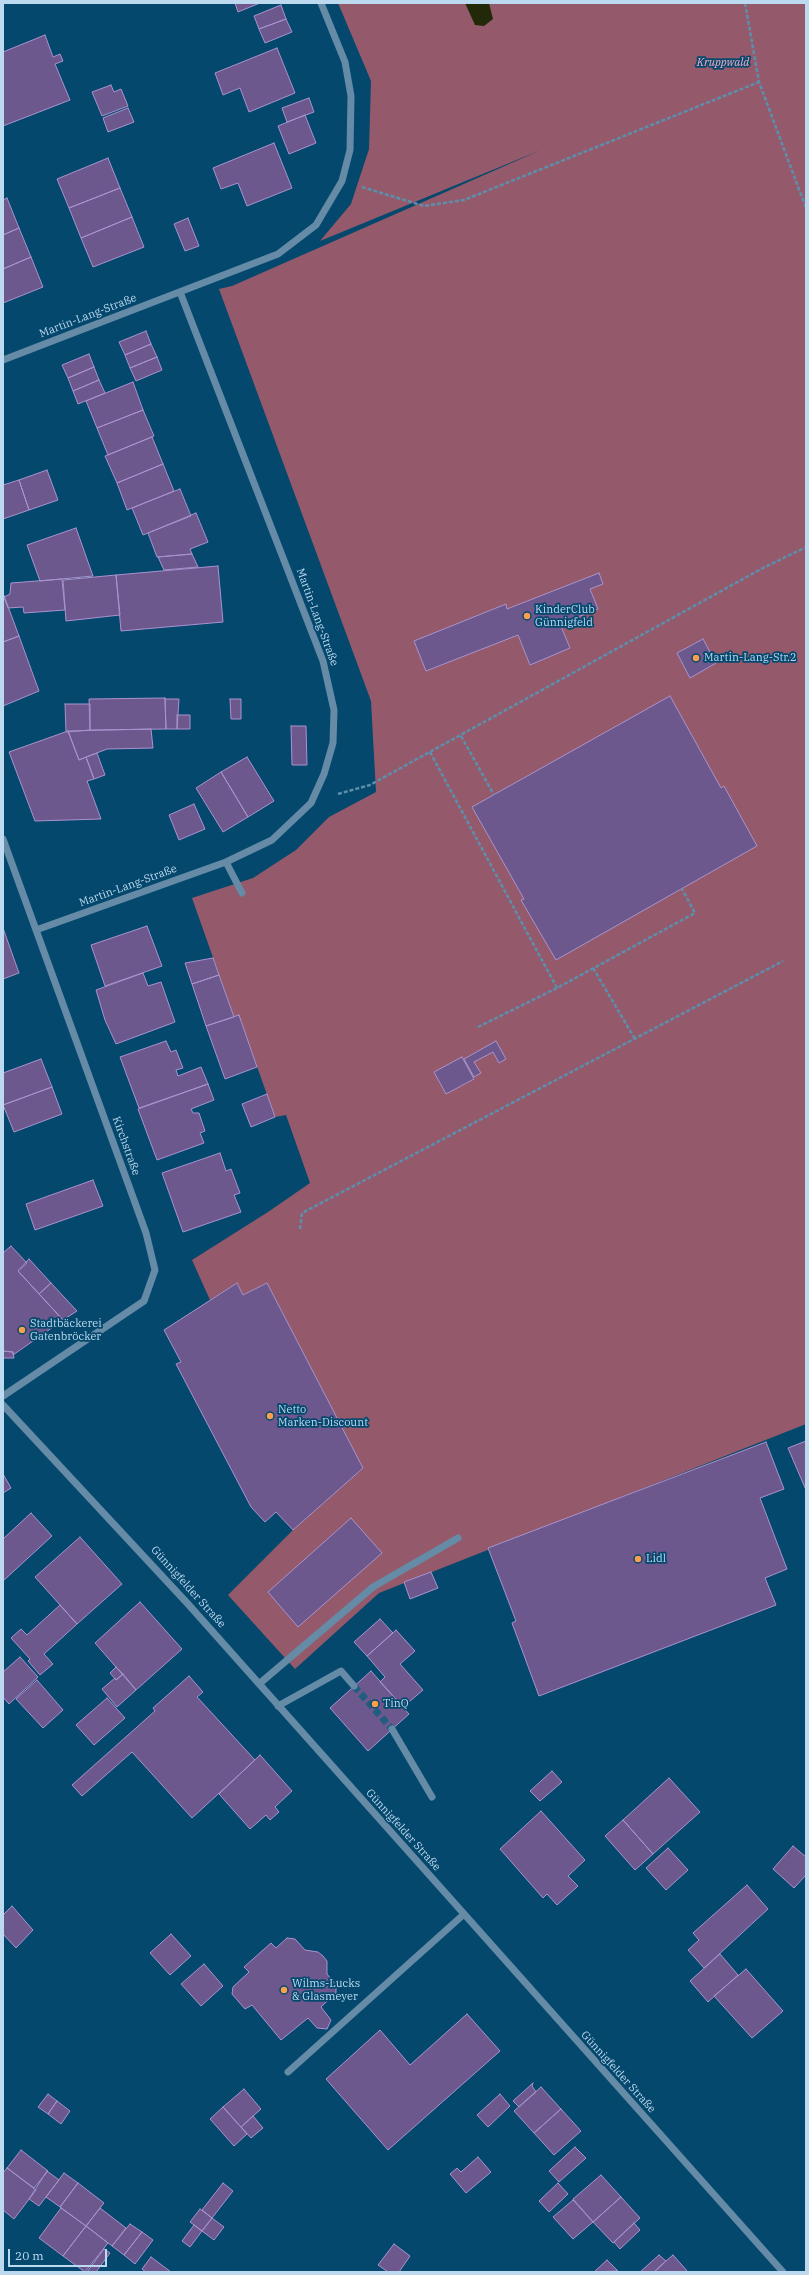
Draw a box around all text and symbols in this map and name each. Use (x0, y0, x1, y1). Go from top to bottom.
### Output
park label: Kruppwald (697, 56, 749, 70)
street label: Martin-Lang-Straße (38, 291, 138, 341)
street label: Martin-Lang-Straße (293, 566, 341, 668)
place label: KinderClub Günnigfeld (535, 603, 595, 629)
marker: KinderClub Günnigfeld (522, 611, 532, 621)
place label: Martin-Lang-Str.2 (704, 651, 797, 665)
marker: Martin-Lang-Str.2 (691, 653, 701, 663)
street label: Martin-Lang-Straße (77, 862, 179, 910)
street label: Kirchstraße (109, 1115, 143, 1177)
place label: Stadtbäckerei Gatenbröcker (30, 1317, 102, 1343)
marker: Stadtbäckerei Gatenbröcker (17, 1325, 27, 1335)
place label: Netto Marken-Discount (278, 1403, 368, 1429)
marker: Netto Marken-Discount (265, 1411, 275, 1421)
street label: Günnigfelder Straße (148, 1543, 228, 1631)
place label: Lidl (646, 1552, 666, 1566)
marker: Lidl (633, 1554, 643, 1564)
place label: TinQ (383, 1697, 409, 1711)
marker: TinQ (370, 1699, 380, 1709)
street label: Günnigfelder Straße (363, 1786, 443, 1874)
place label: Wilms-Lucks & Glasmeyer (292, 1977, 360, 2003)
marker: Wilms-Lucks & Glasmeyer (279, 1985, 289, 1995)
street label: Günnigfelder Straße (578, 2028, 658, 2116)
scale bar (10, 2241, 109, 2267)
text: 20 m (15, 2248, 44, 2263)

